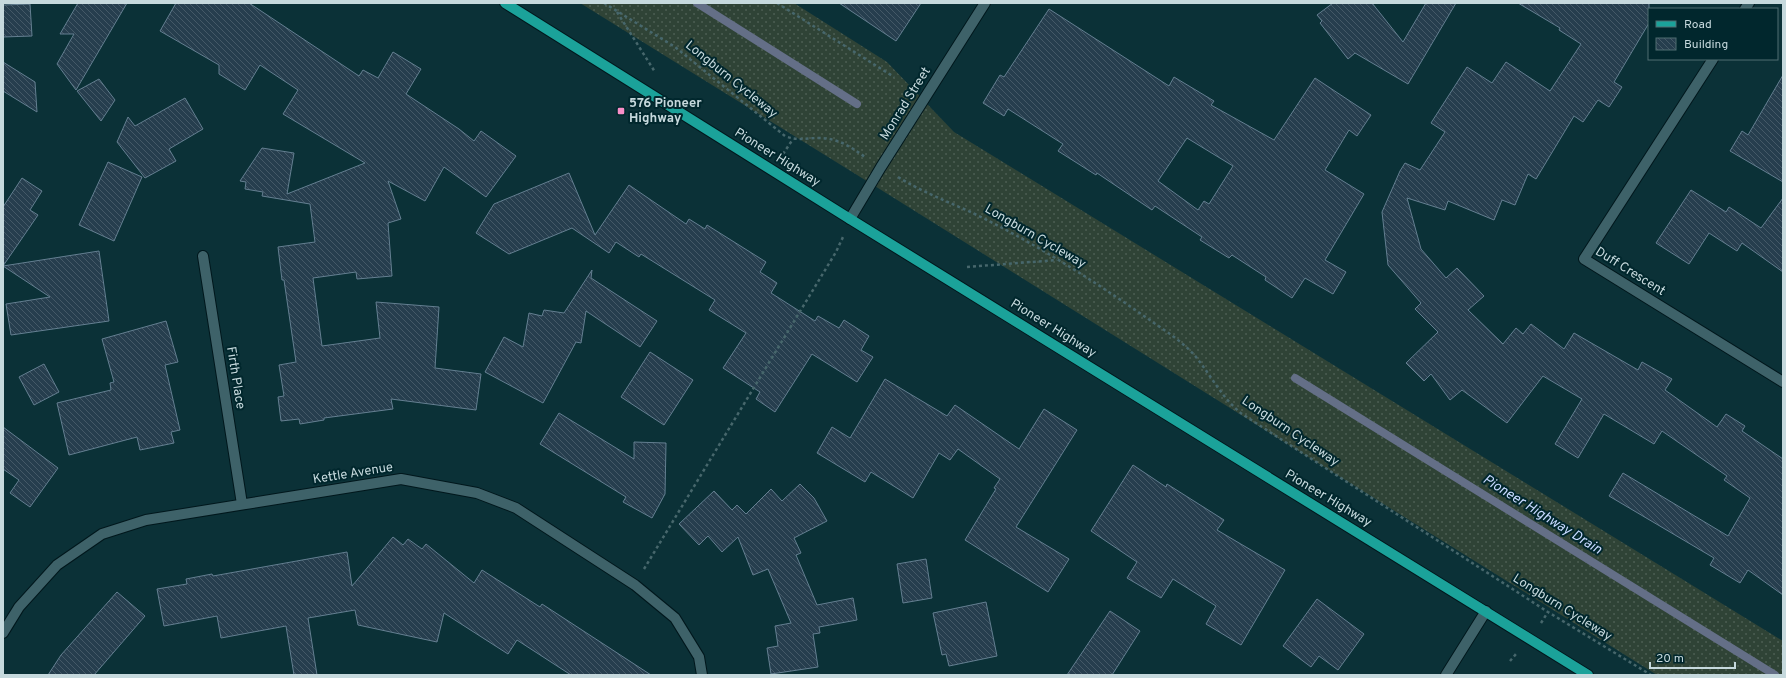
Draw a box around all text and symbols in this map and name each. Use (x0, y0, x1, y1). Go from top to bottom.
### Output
legend (1648, 8, 1778, 60)
text: Road (1684, 17, 1712, 33)
text: Building (1684, 37, 1728, 53)
street label: Longburn Cycleway (682, 38, 780, 122)
street label: Monrad Street (877, 64, 935, 143)
place label: 576 Pioneer Highway (629, 96, 702, 127)
marker: 576 Pioneer Highway (616, 106, 626, 116)
street label: Pioneer Highway (731, 125, 823, 191)
street label: Longburn Cycleway (982, 202, 1089, 273)
street label: Duff Crescent (1592, 244, 1668, 300)
street label: Pioneer Highway (1007, 296, 1099, 362)
street label: Firth Place (222, 346, 248, 410)
street label: Longburn Cycleway (1238, 393, 1342, 471)
street label: Kettle Avenue (312, 460, 394, 488)
street label: Pioneer Highway (1282, 467, 1374, 531)
water label: Pioneer Highway Drain (1479, 471, 1605, 559)
street label: Longburn Cycleway (1509, 571, 1615, 645)
scale bar (1650, 644, 1735, 670)
text: 20 m (1656, 651, 1684, 667)

